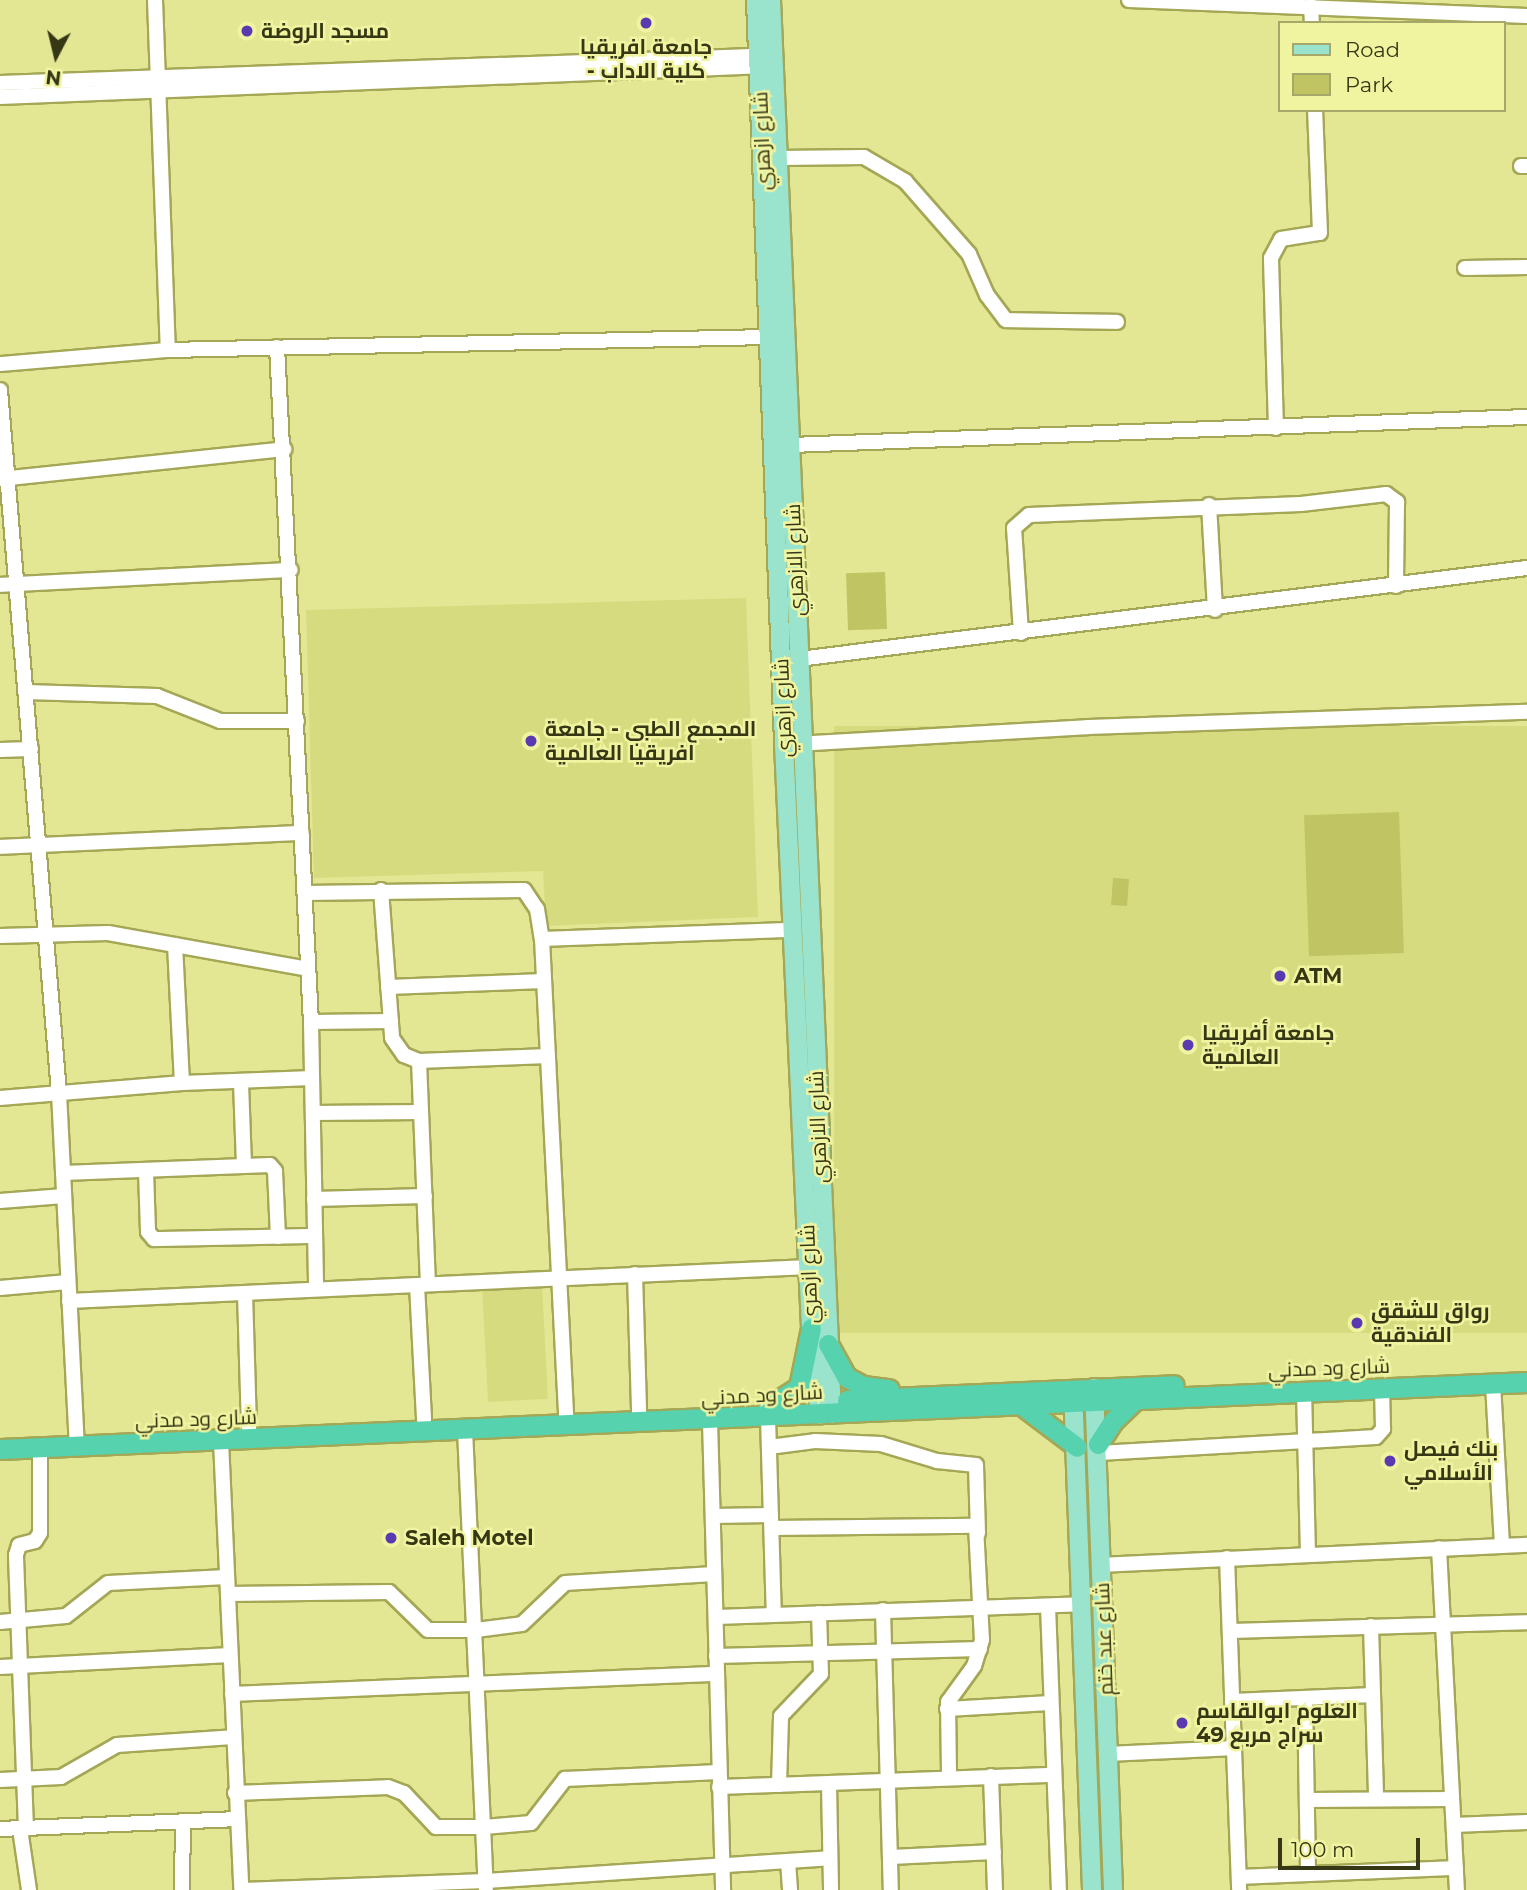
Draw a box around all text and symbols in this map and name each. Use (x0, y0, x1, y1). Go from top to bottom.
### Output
marker: جامعة افريقيا - كلية الاداب (638, 15, 654, 31)
place label: مسجد الروضة (261, 18, 389, 44)
north arrow (21, 21, 91, 91)
legend (1278, 21, 1506, 112)
marker: مسجد الروضة (239, 23, 255, 39)
place label: جامعة افريقيا - كلية الاداب (580, 34, 712, 84)
text: Road (1345, 37, 1400, 62)
text: N (44, 65, 62, 90)
text: Park (1345, 72, 1393, 97)
street label: شارع ازهري (748, 91, 776, 191)
street label: شارع الازهري (780, 503, 810, 617)
street label: شارع ازهري (769, 658, 797, 758)
place label: المجمع الطبي - جامعة افريقيا العالمية (545, 716, 756, 766)
marker: المجمع الطبي - جامعة افريقيا العالمية (523, 733, 539, 749)
place label: ATM (1294, 963, 1342, 989)
marker: ATM (1272, 968, 1288, 984)
place label: جامعة أفريقيا العالمية (1202, 1020, 1334, 1070)
marker: جامعة أفريقيا العالمية (1180, 1037, 1196, 1053)
street label: شارع الازهري (803, 1070, 833, 1184)
street label: شارع ازهري (795, 1224, 823, 1324)
place label: رواق للشقق الفندقية (1371, 1298, 1489, 1348)
marker: رواق للشقق الفندقية (1349, 1315, 1365, 1331)
street label: شارع ود مدني (1268, 1353, 1390, 1383)
street label: شارع ود مدني (700, 1379, 824, 1411)
street label: شارع ود مدني (135, 1404, 257, 1434)
place label: بنك فيصل الأسلامي (1404, 1436, 1498, 1486)
marker: بنك فيصل الأسلامي (1382, 1453, 1398, 1469)
place label: Saleh Motel (405, 1525, 534, 1551)
marker: Saleh Motel (383, 1530, 399, 1546)
street label: شارع عبد ختم (1089, 1582, 1119, 1696)
place label: العلوم ابوالقاسم سراج مربع 49 (1196, 1698, 1358, 1748)
marker: العلوم ابوالقاسم سراج مربع 49 (1174, 1715, 1190, 1731)
scale bar (1282, 1824, 1424, 1868)
text: 100 m (1291, 1837, 1354, 1862)

